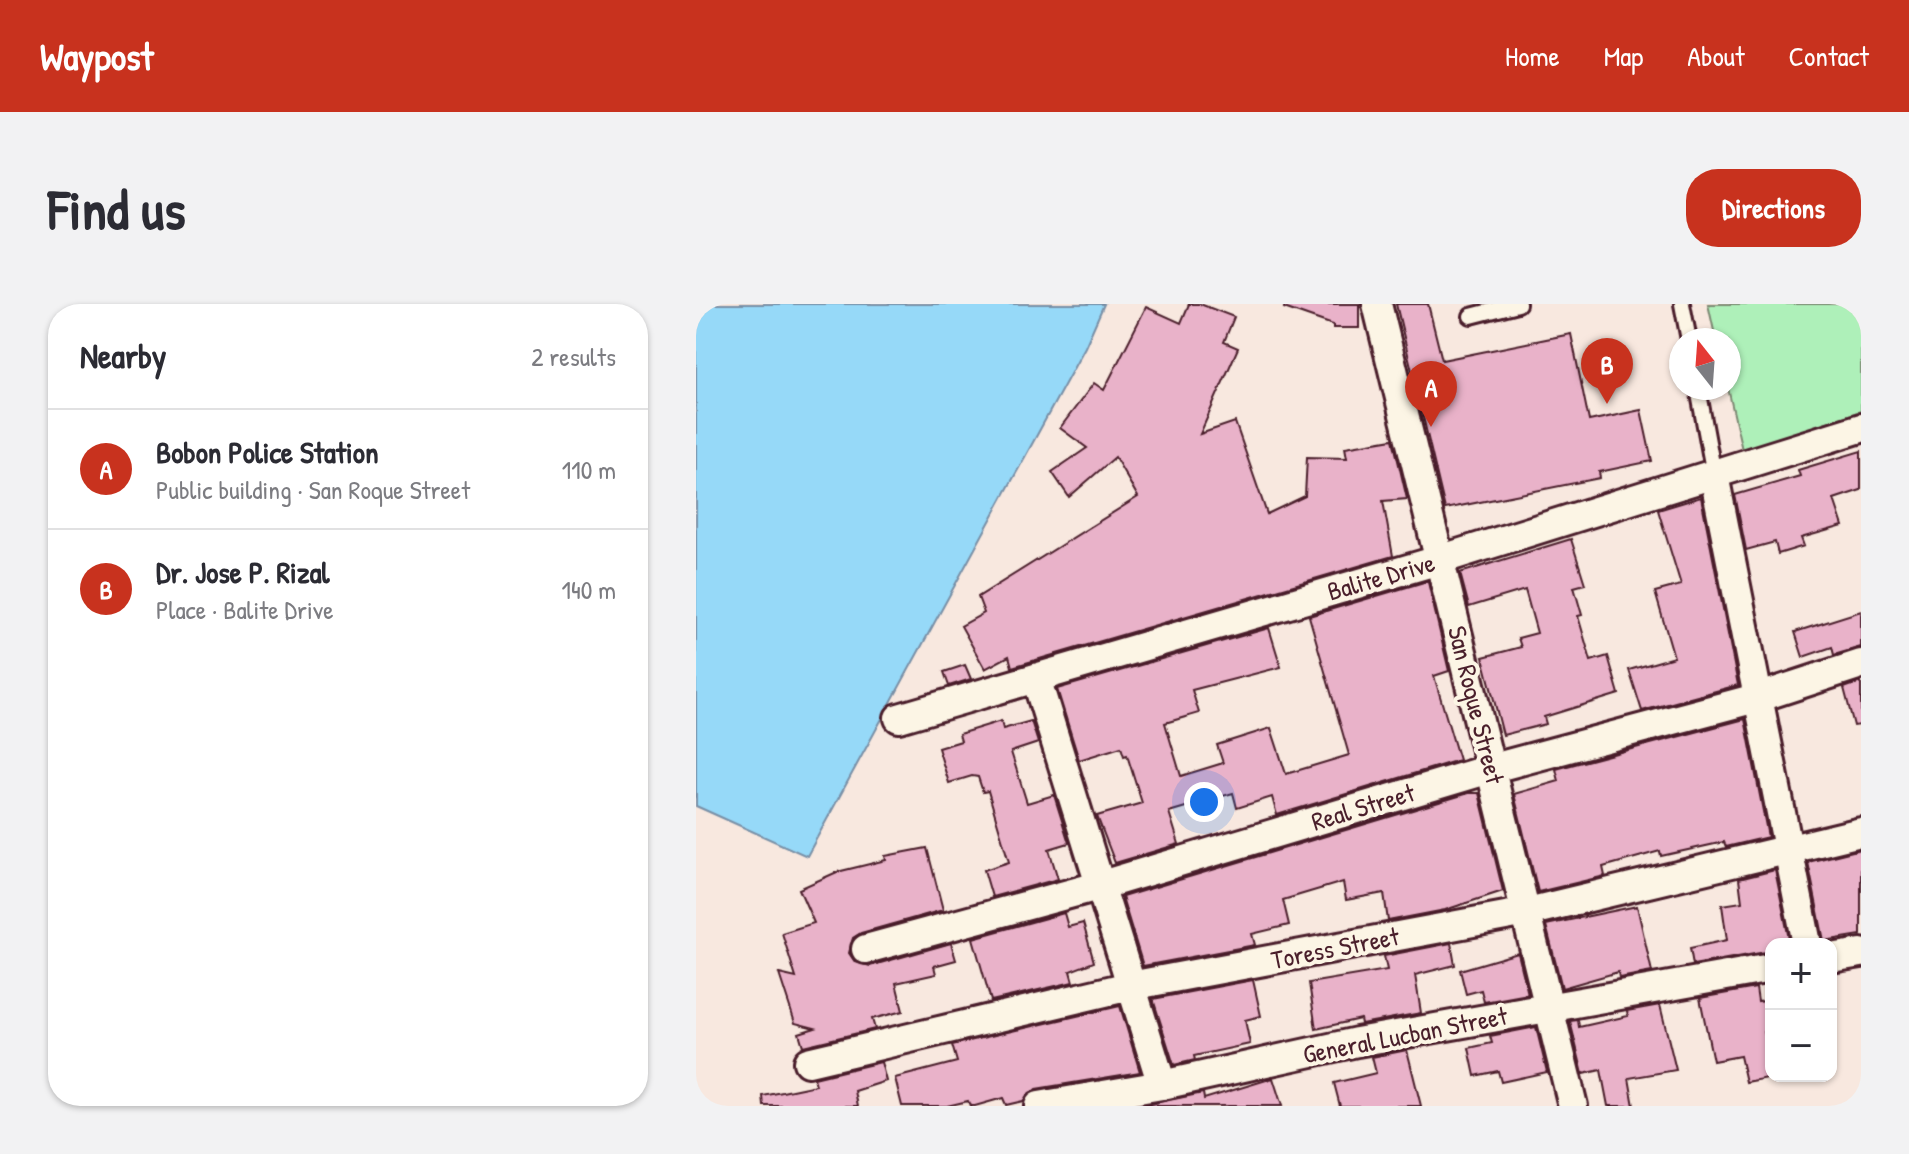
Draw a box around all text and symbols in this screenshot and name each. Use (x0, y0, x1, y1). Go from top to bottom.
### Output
text: Waypost (40, 30, 154, 82)
text: Home (1505, 37, 1560, 75)
text: Map (1604, 37, 1643, 75)
text: About (1687, 37, 1745, 75)
text: Contact (1789, 37, 1869, 75)
button: Directions (1686, 169, 1861, 247)
text: Find us (48, 171, 186, 246)
north arrow (1669, 328, 1741, 400)
text: Nearby (80, 333, 166, 379)
pin: B (1581, 338, 1633, 404)
text: 2 results (531, 339, 616, 374)
pin: A (1405, 361, 1457, 427)
text: Bobon Police Station (156, 432, 378, 472)
text: A (100, 452, 112, 487)
text: 110 m (562, 452, 616, 487)
text: Public building · San Roque Street (156, 472, 470, 507)
street label: Balite Drive (1323, 544, 1439, 609)
text: Dr. Jose P. Rizal (156, 552, 329, 592)
text: B (99, 572, 113, 607)
text: 140 m (562, 572, 616, 607)
text: Place · Balite Drive (156, 592, 334, 627)
street label: San Roque Street (1440, 622, 1513, 788)
street label: Real Street (1307, 774, 1420, 839)
your location (1184, 782, 1224, 822)
street label: Toress Street (1268, 918, 1403, 977)
map controls (1765, 938, 1837, 1082)
button: + (1765, 938, 1837, 1010)
street label: General Lucban Street (1300, 997, 1511, 1071)
button: − (1765, 1010, 1837, 1082)

